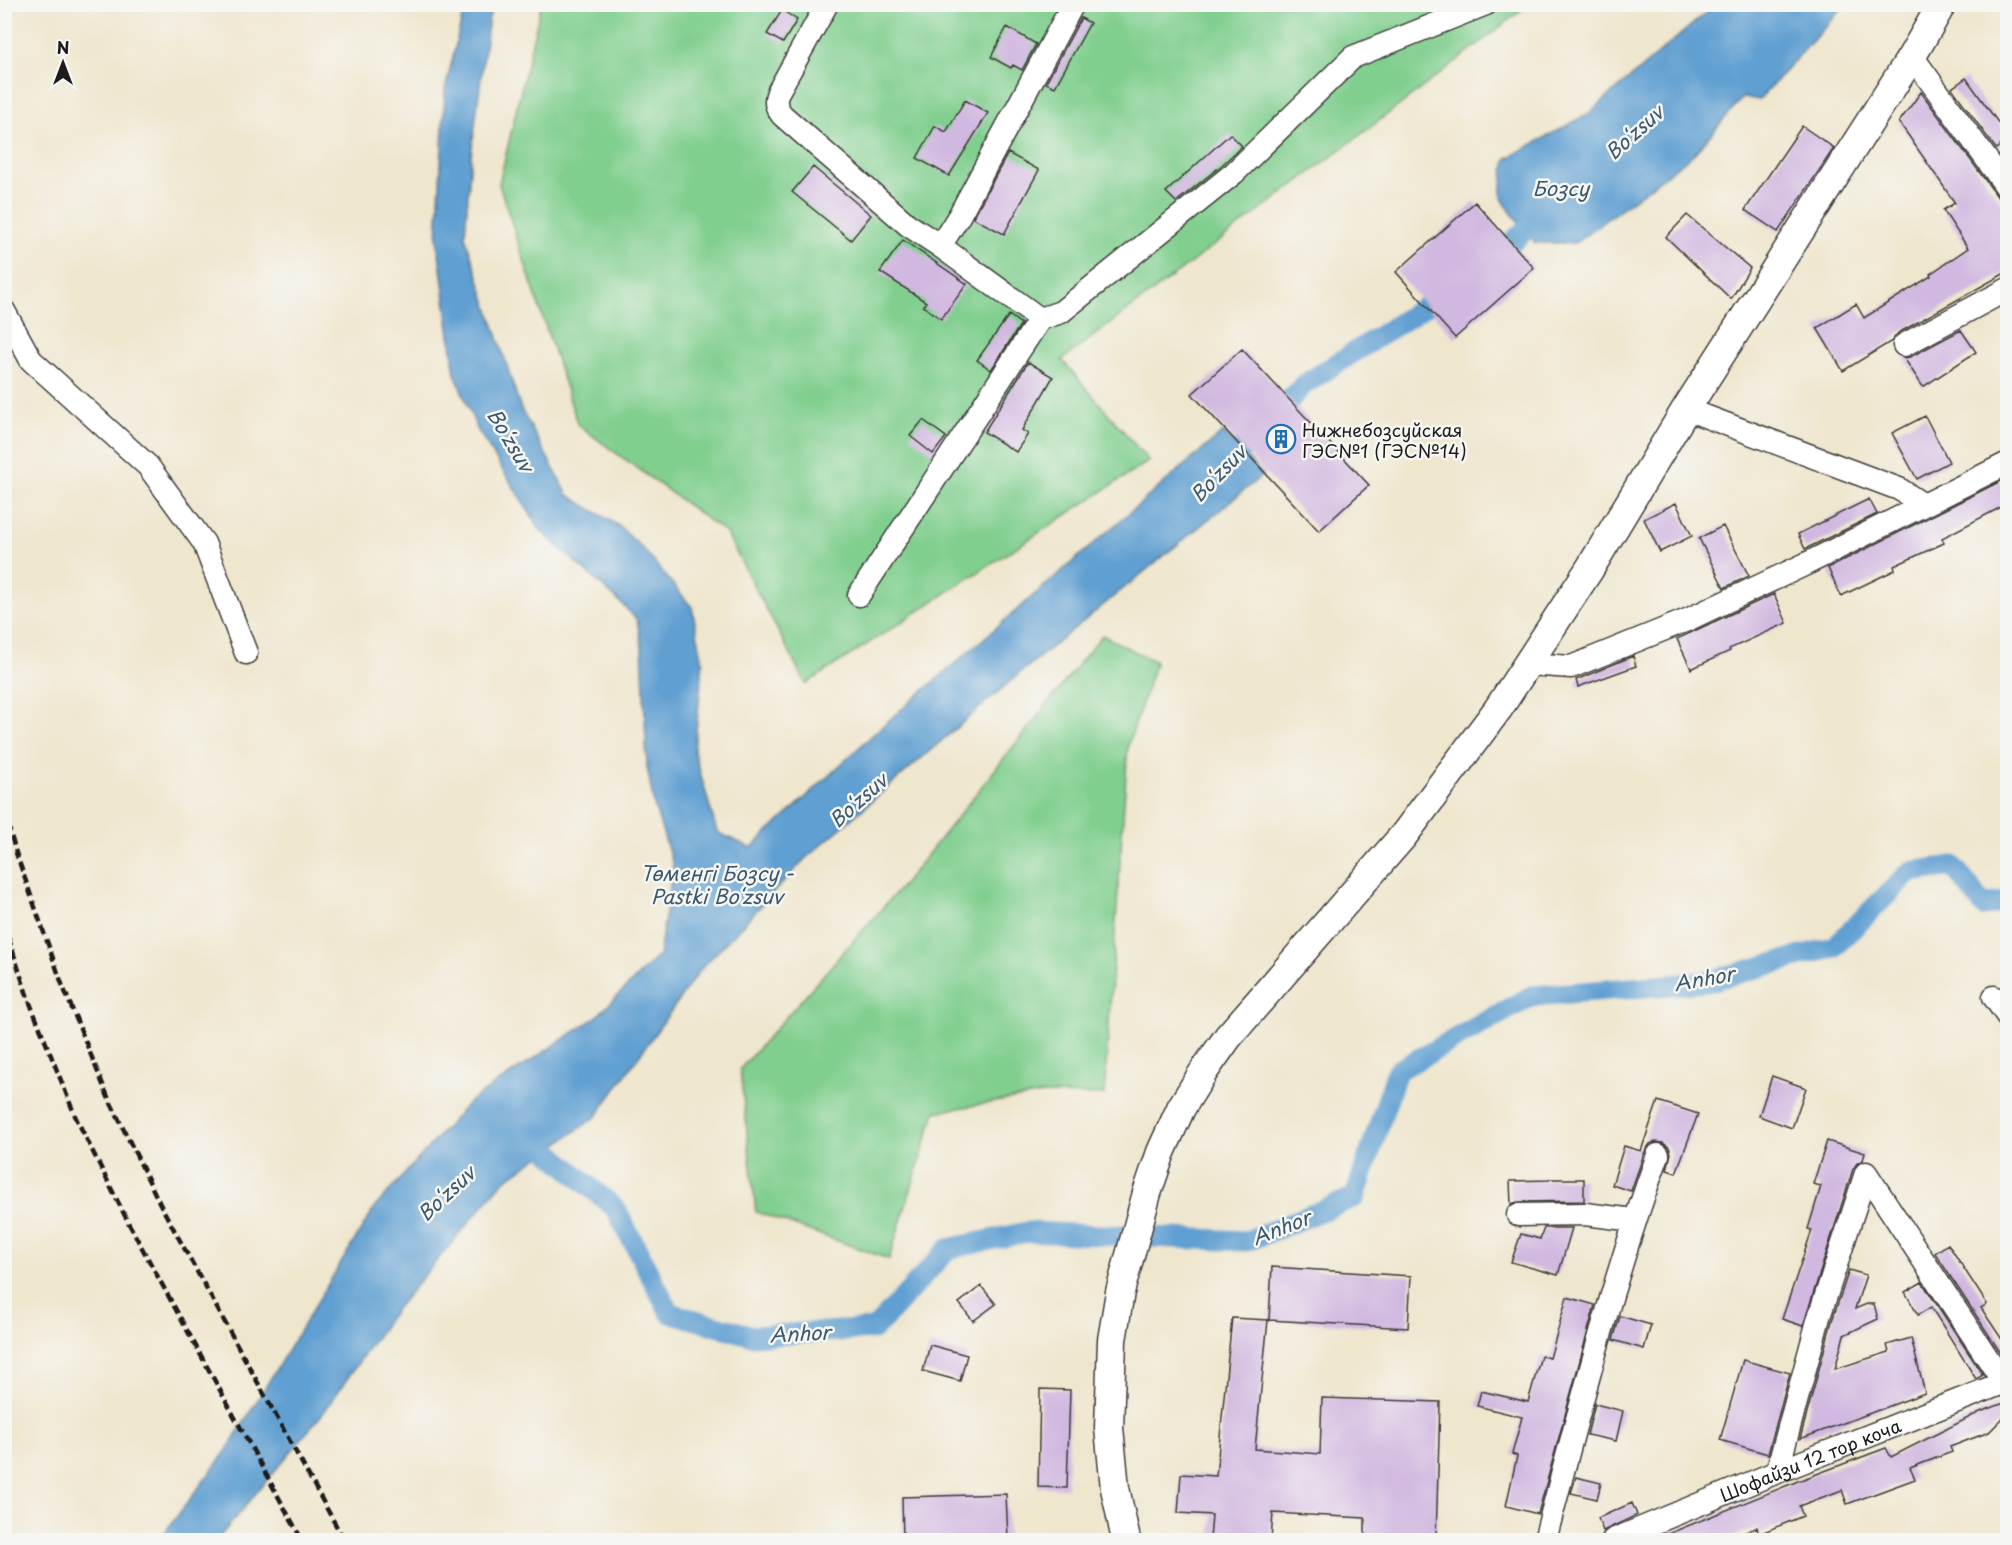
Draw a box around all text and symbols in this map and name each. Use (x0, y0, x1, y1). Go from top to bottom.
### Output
north arrow (33, 33, 93, 93)
text: N (57, 35, 69, 59)
water label: Boʻzsuv (1598, 96, 1672, 166)
water label: Бозсу (1533, 173, 1591, 203)
water label: Boʻzsuv (480, 403, 543, 480)
place label: Нижнебозсуйская ГЭС№1 (ГЭС№14) (1302, 416, 1467, 464)
building icon: Нижнебозсуйская ГЭС№1 (ГЭС№14) (1265, 423, 1297, 455)
water label: Boʻzsuv (1183, 436, 1255, 508)
water label: Boʻzsuv (822, 764, 896, 834)
water label: Төменгі Бозсу - Pastki Boʻzsuv (640, 858, 794, 911)
water label: Anhor (1671, 957, 1739, 998)
water label: Boʻzsuv (411, 1157, 484, 1228)
water label: Anhor (1247, 1201, 1317, 1252)
water label: Anhor (769, 1316, 834, 1350)
street label: Шофайзи 12 тор коча (1715, 1411, 1905, 1508)

